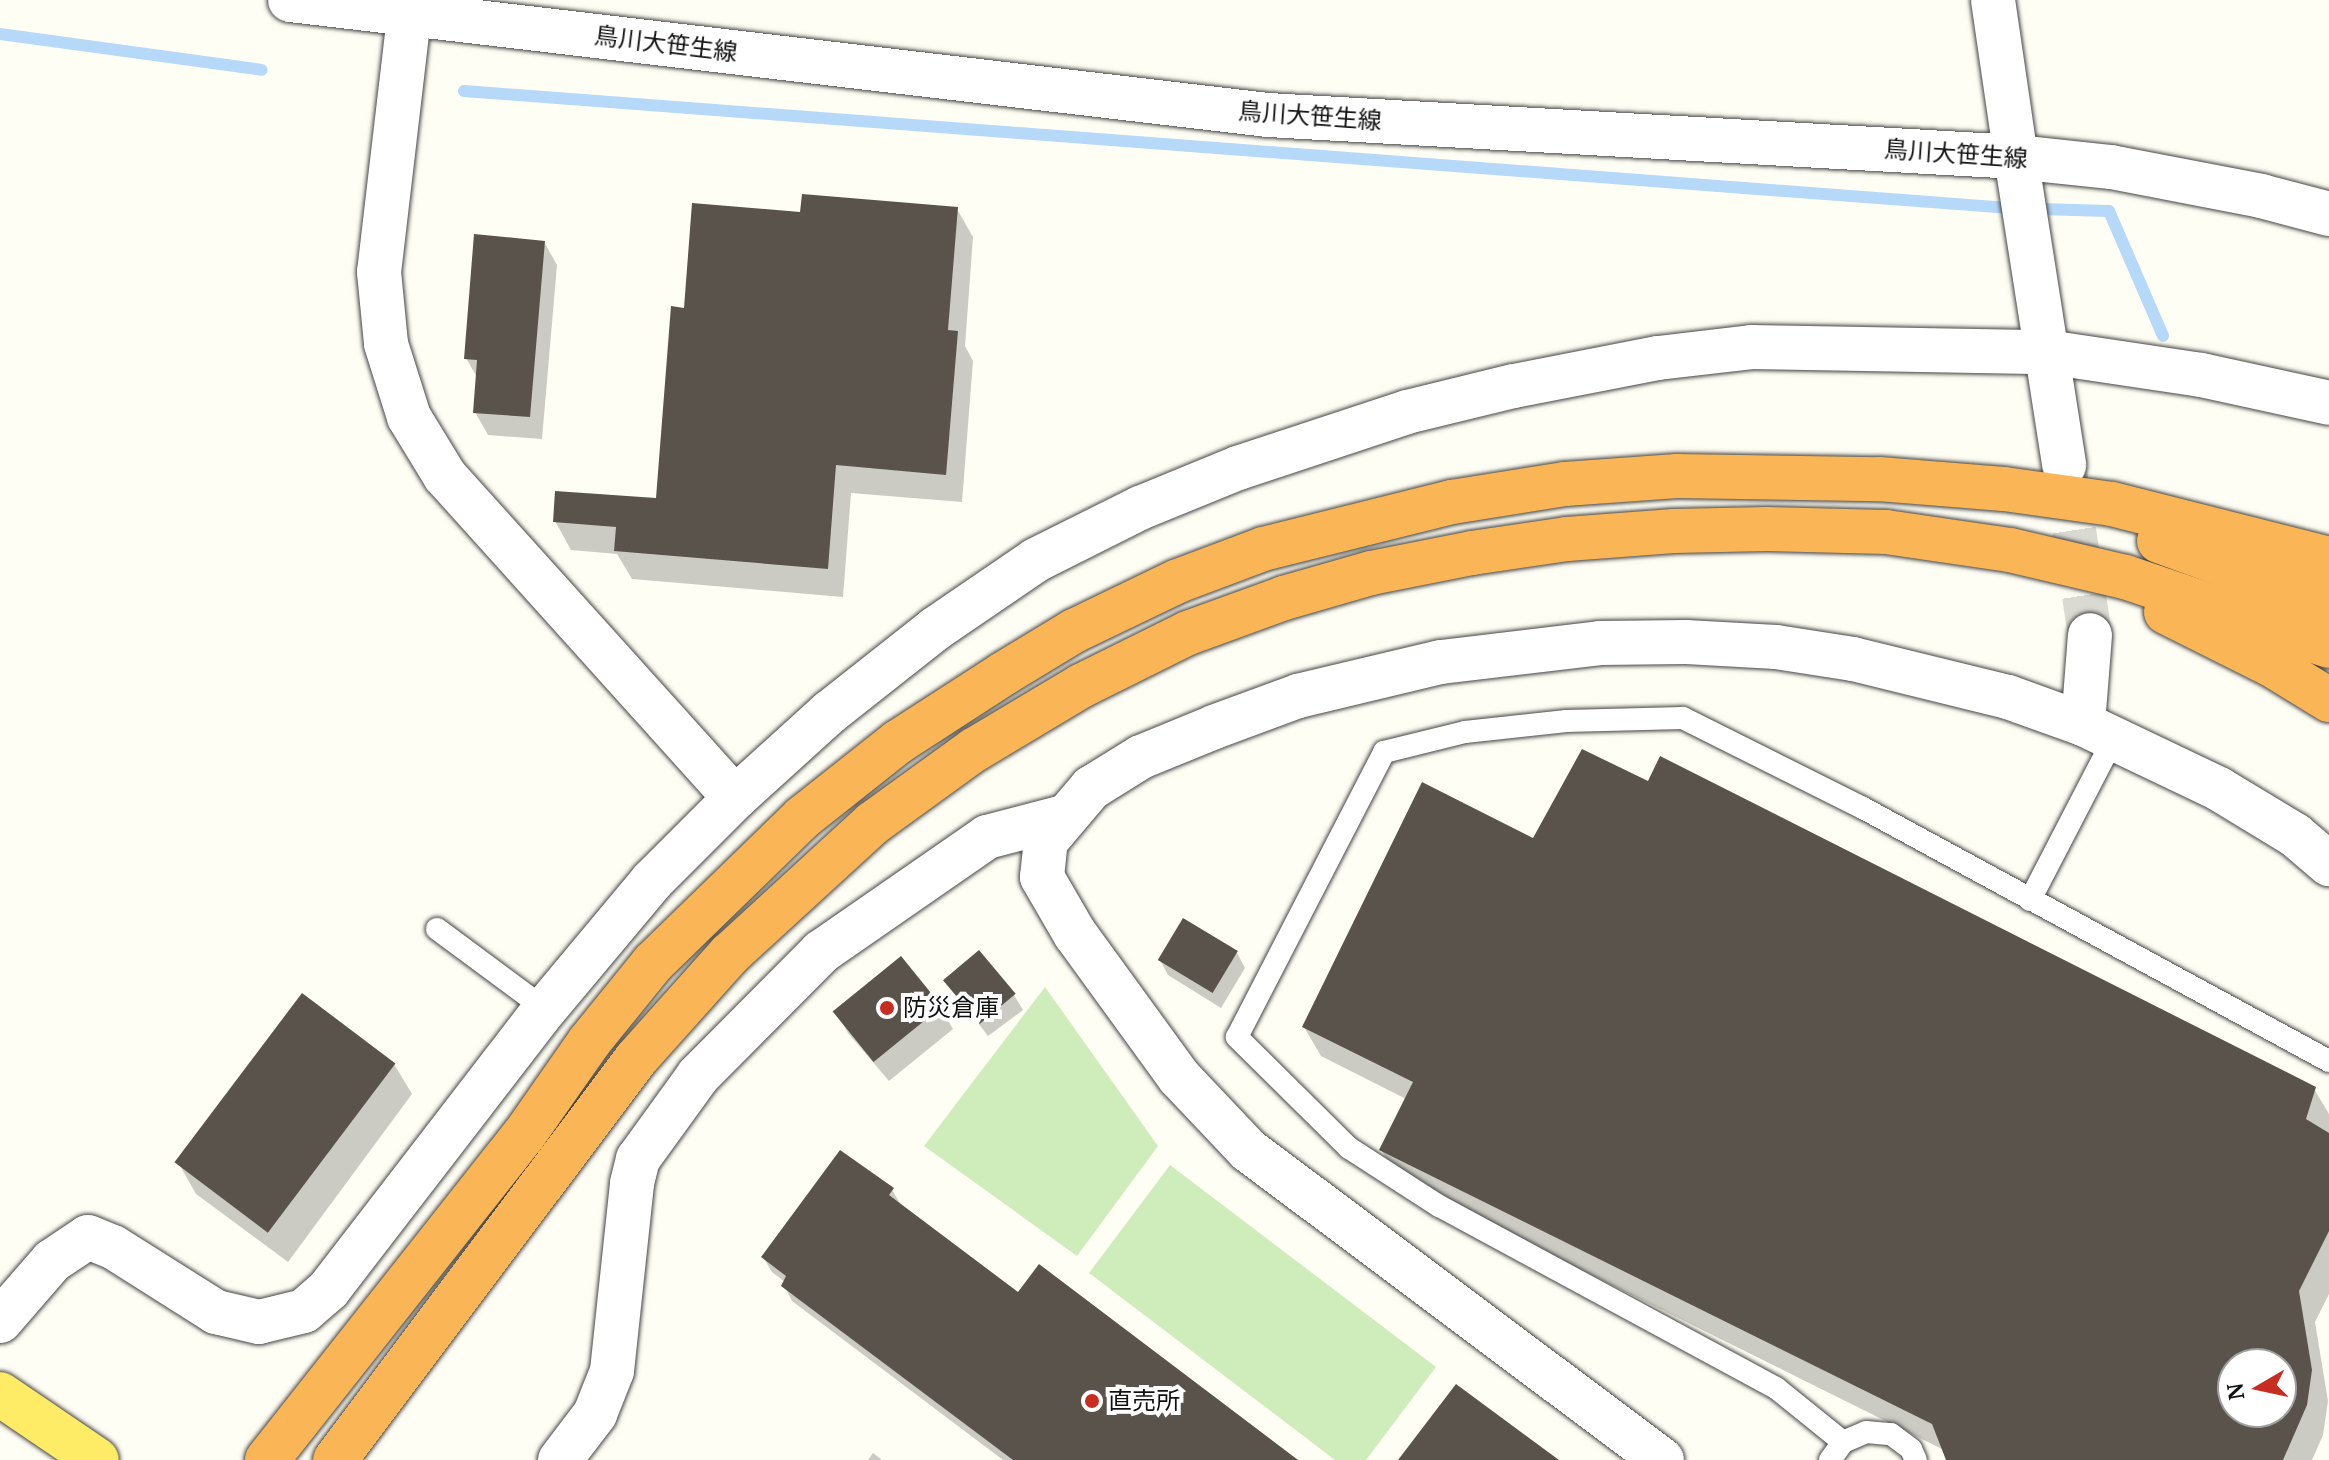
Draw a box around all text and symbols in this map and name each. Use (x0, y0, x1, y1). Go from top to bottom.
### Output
street label: 鳥川大笹生線 (593, 21, 739, 67)
street label: 鳥川大笹生線 (1237, 97, 1383, 135)
street label: 鳥川大笹生線 (1883, 135, 2029, 173)
place label: 防災倉庫 (903, 994, 999, 1022)
marker: 防災倉庫 (878, 999, 896, 1017)
north arrow (2217, 1348, 2297, 1428)
text: N (2219, 1381, 2250, 1402)
place label: 直売所 (1108, 1387, 1180, 1415)
marker: 直売所 (1083, 1392, 1101, 1410)

